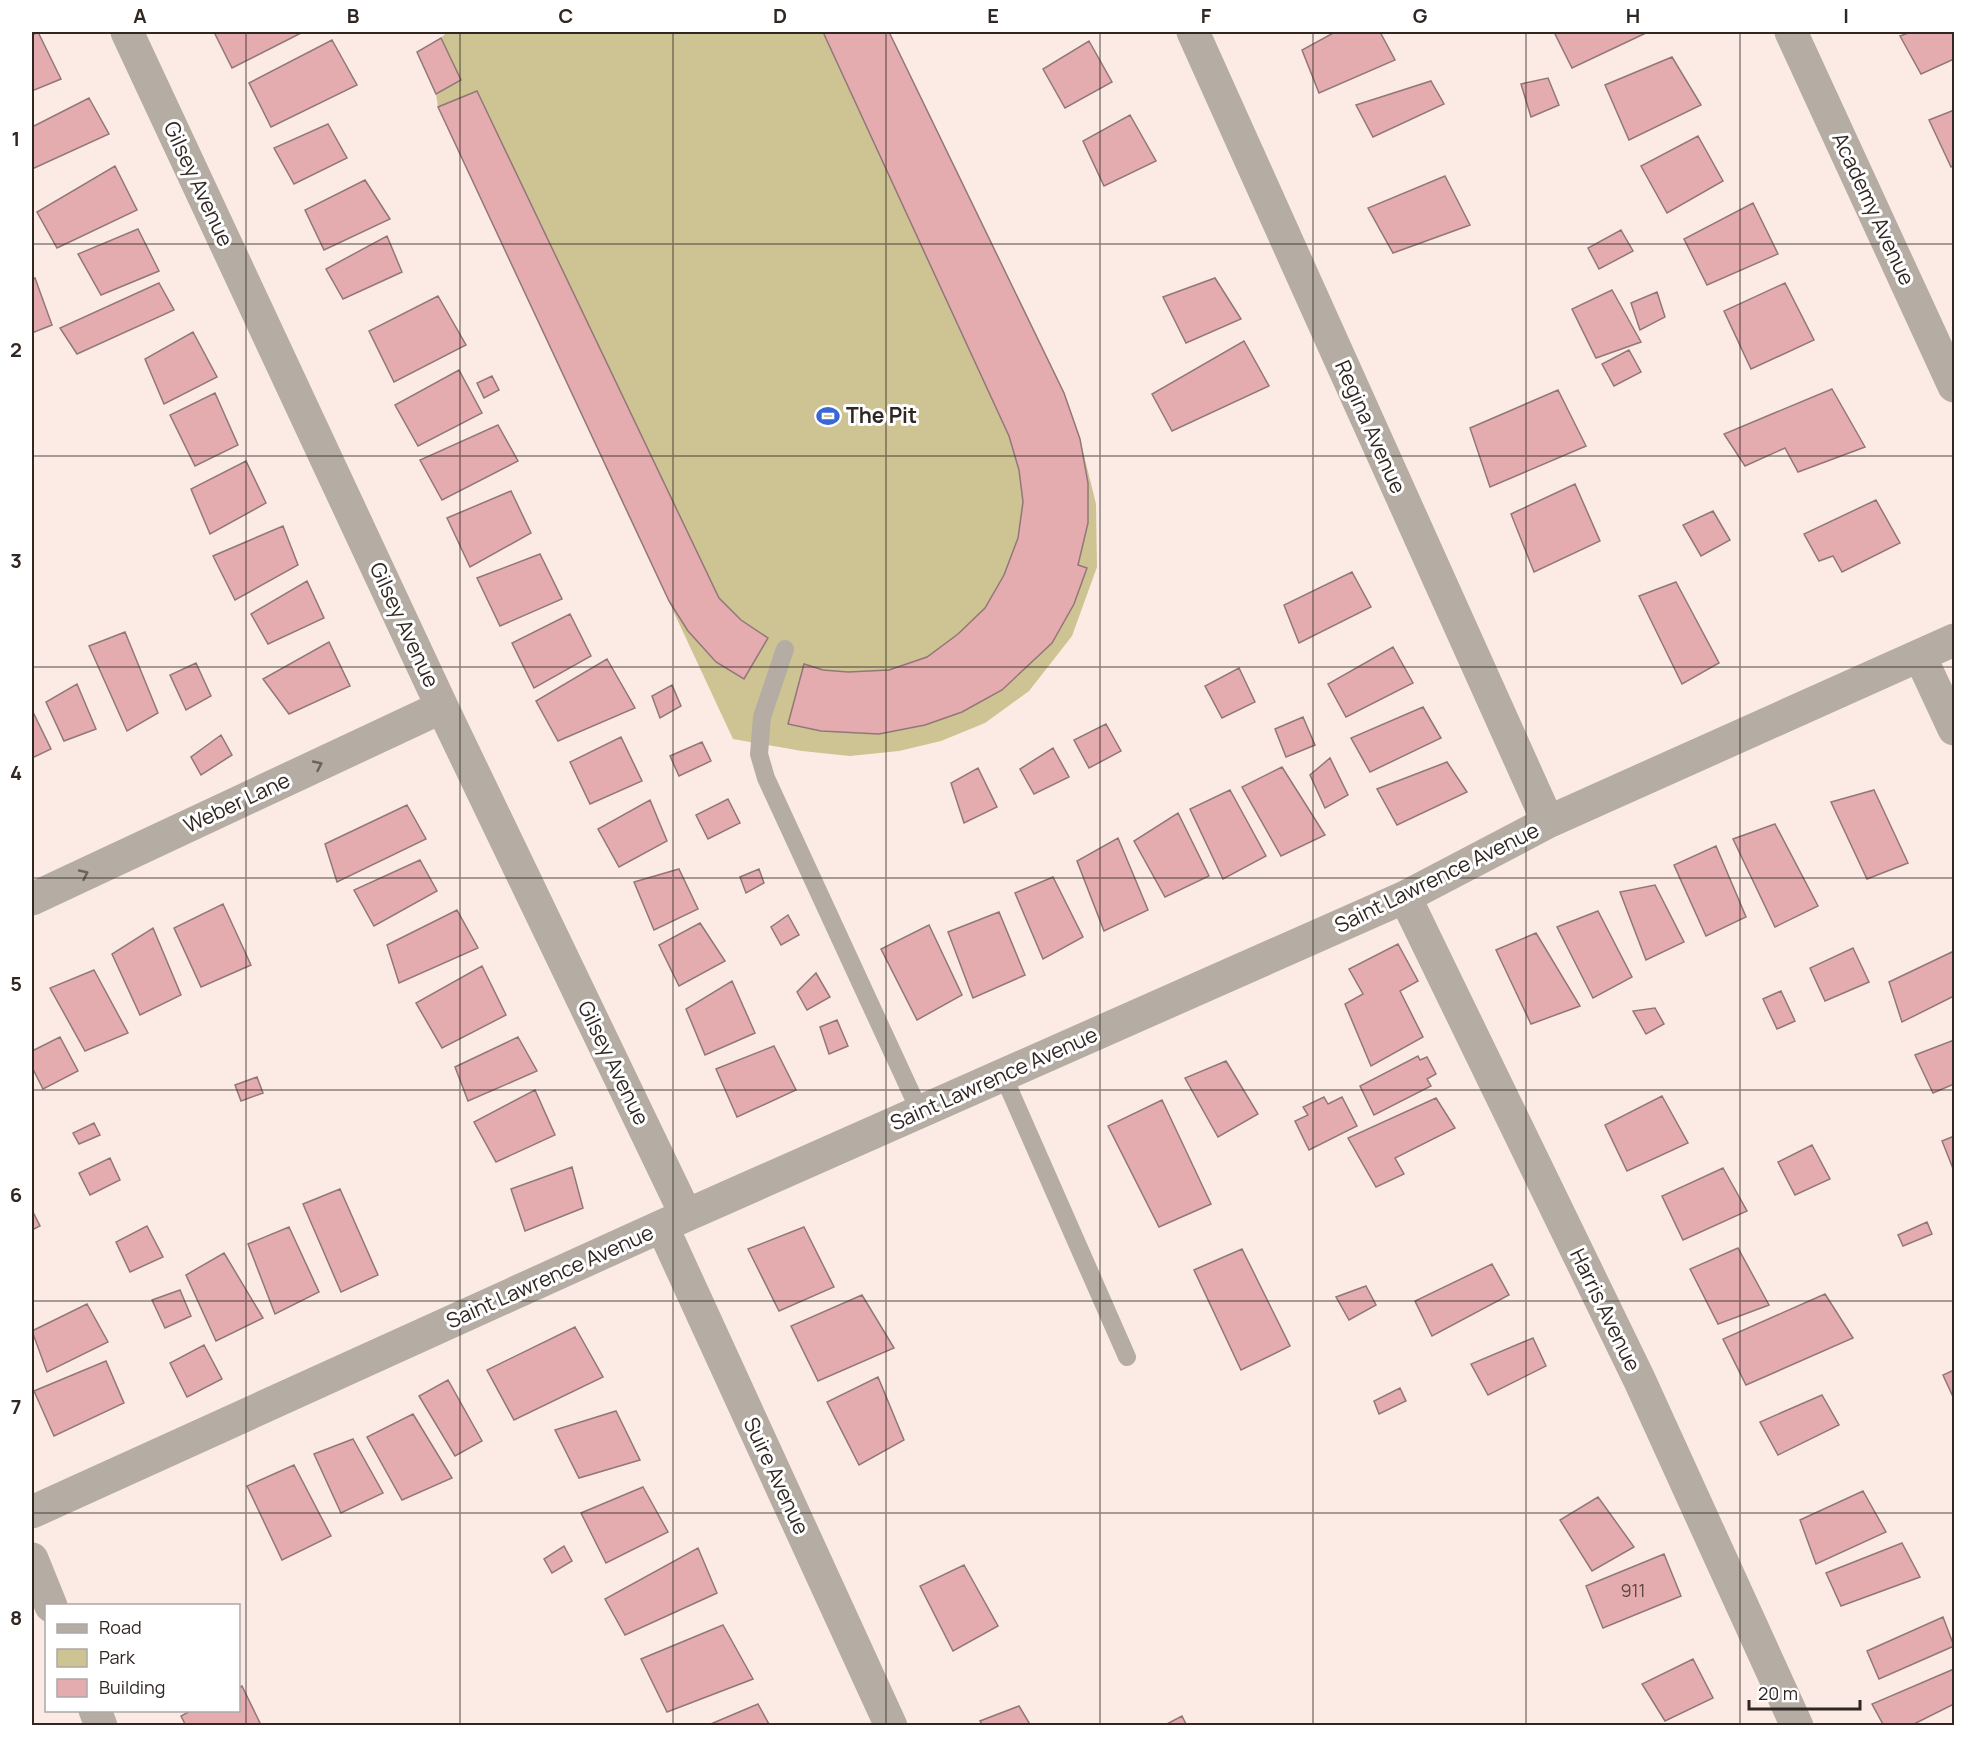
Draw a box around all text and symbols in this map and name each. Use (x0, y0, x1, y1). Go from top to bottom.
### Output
text: A (133, 2, 147, 29)
text: B (347, 2, 360, 29)
text: C (559, 2, 573, 29)
text: D (773, 2, 787, 29)
text: E (987, 2, 999, 29)
text: F (1201, 2, 1212, 29)
text: G (1413, 2, 1428, 29)
text: H (1626, 2, 1640, 29)
text: I (1843, 2, 1849, 29)
street label: Gilsey Avenue (158, 117, 240, 251)
text: 1 (12, 125, 20, 152)
street label: Academy Avenue (1826, 128, 1922, 289)
text: 2 (10, 336, 22, 363)
street label: Regina Avenue (1329, 356, 1413, 498)
place label: The Pit (846, 401, 917, 429)
sports icon: The Pit (815, 403, 841, 429)
text: 3 (10, 547, 22, 574)
street label: Gilsey Avenue (364, 558, 446, 692)
text: 4 (10, 759, 22, 786)
one-way arrow (312, 760, 323, 772)
street label: Weber Lane (179, 765, 294, 839)
street label: Saint Lawrence Avenue (1330, 815, 1543, 939)
one-way arrow (78, 870, 89, 882)
text: 5 (10, 970, 22, 997)
street label: Gilsey Avenue (572, 996, 656, 1129)
street label: Saint Lawrence Avenue (886, 1020, 1102, 1136)
text: 6 (10, 1181, 22, 1208)
street label: Saint Lawrence Avenue (442, 1218, 658, 1334)
street label: Harris Avenue (1564, 1244, 1648, 1376)
text: 7 (11, 1393, 21, 1420)
street label: Suire Avenue (738, 1413, 816, 1539)
house number: 911 (1620, 1578, 1646, 1602)
text: 8 (10, 1604, 22, 1631)
legend (45, 1604, 240, 1712)
text: Road (99, 1615, 142, 1639)
text: Park (99, 1645, 136, 1669)
scale bar (1749, 1673, 1860, 1711)
text: Building (99, 1675, 165, 1699)
text: 20 m (1758, 1681, 1798, 1705)

